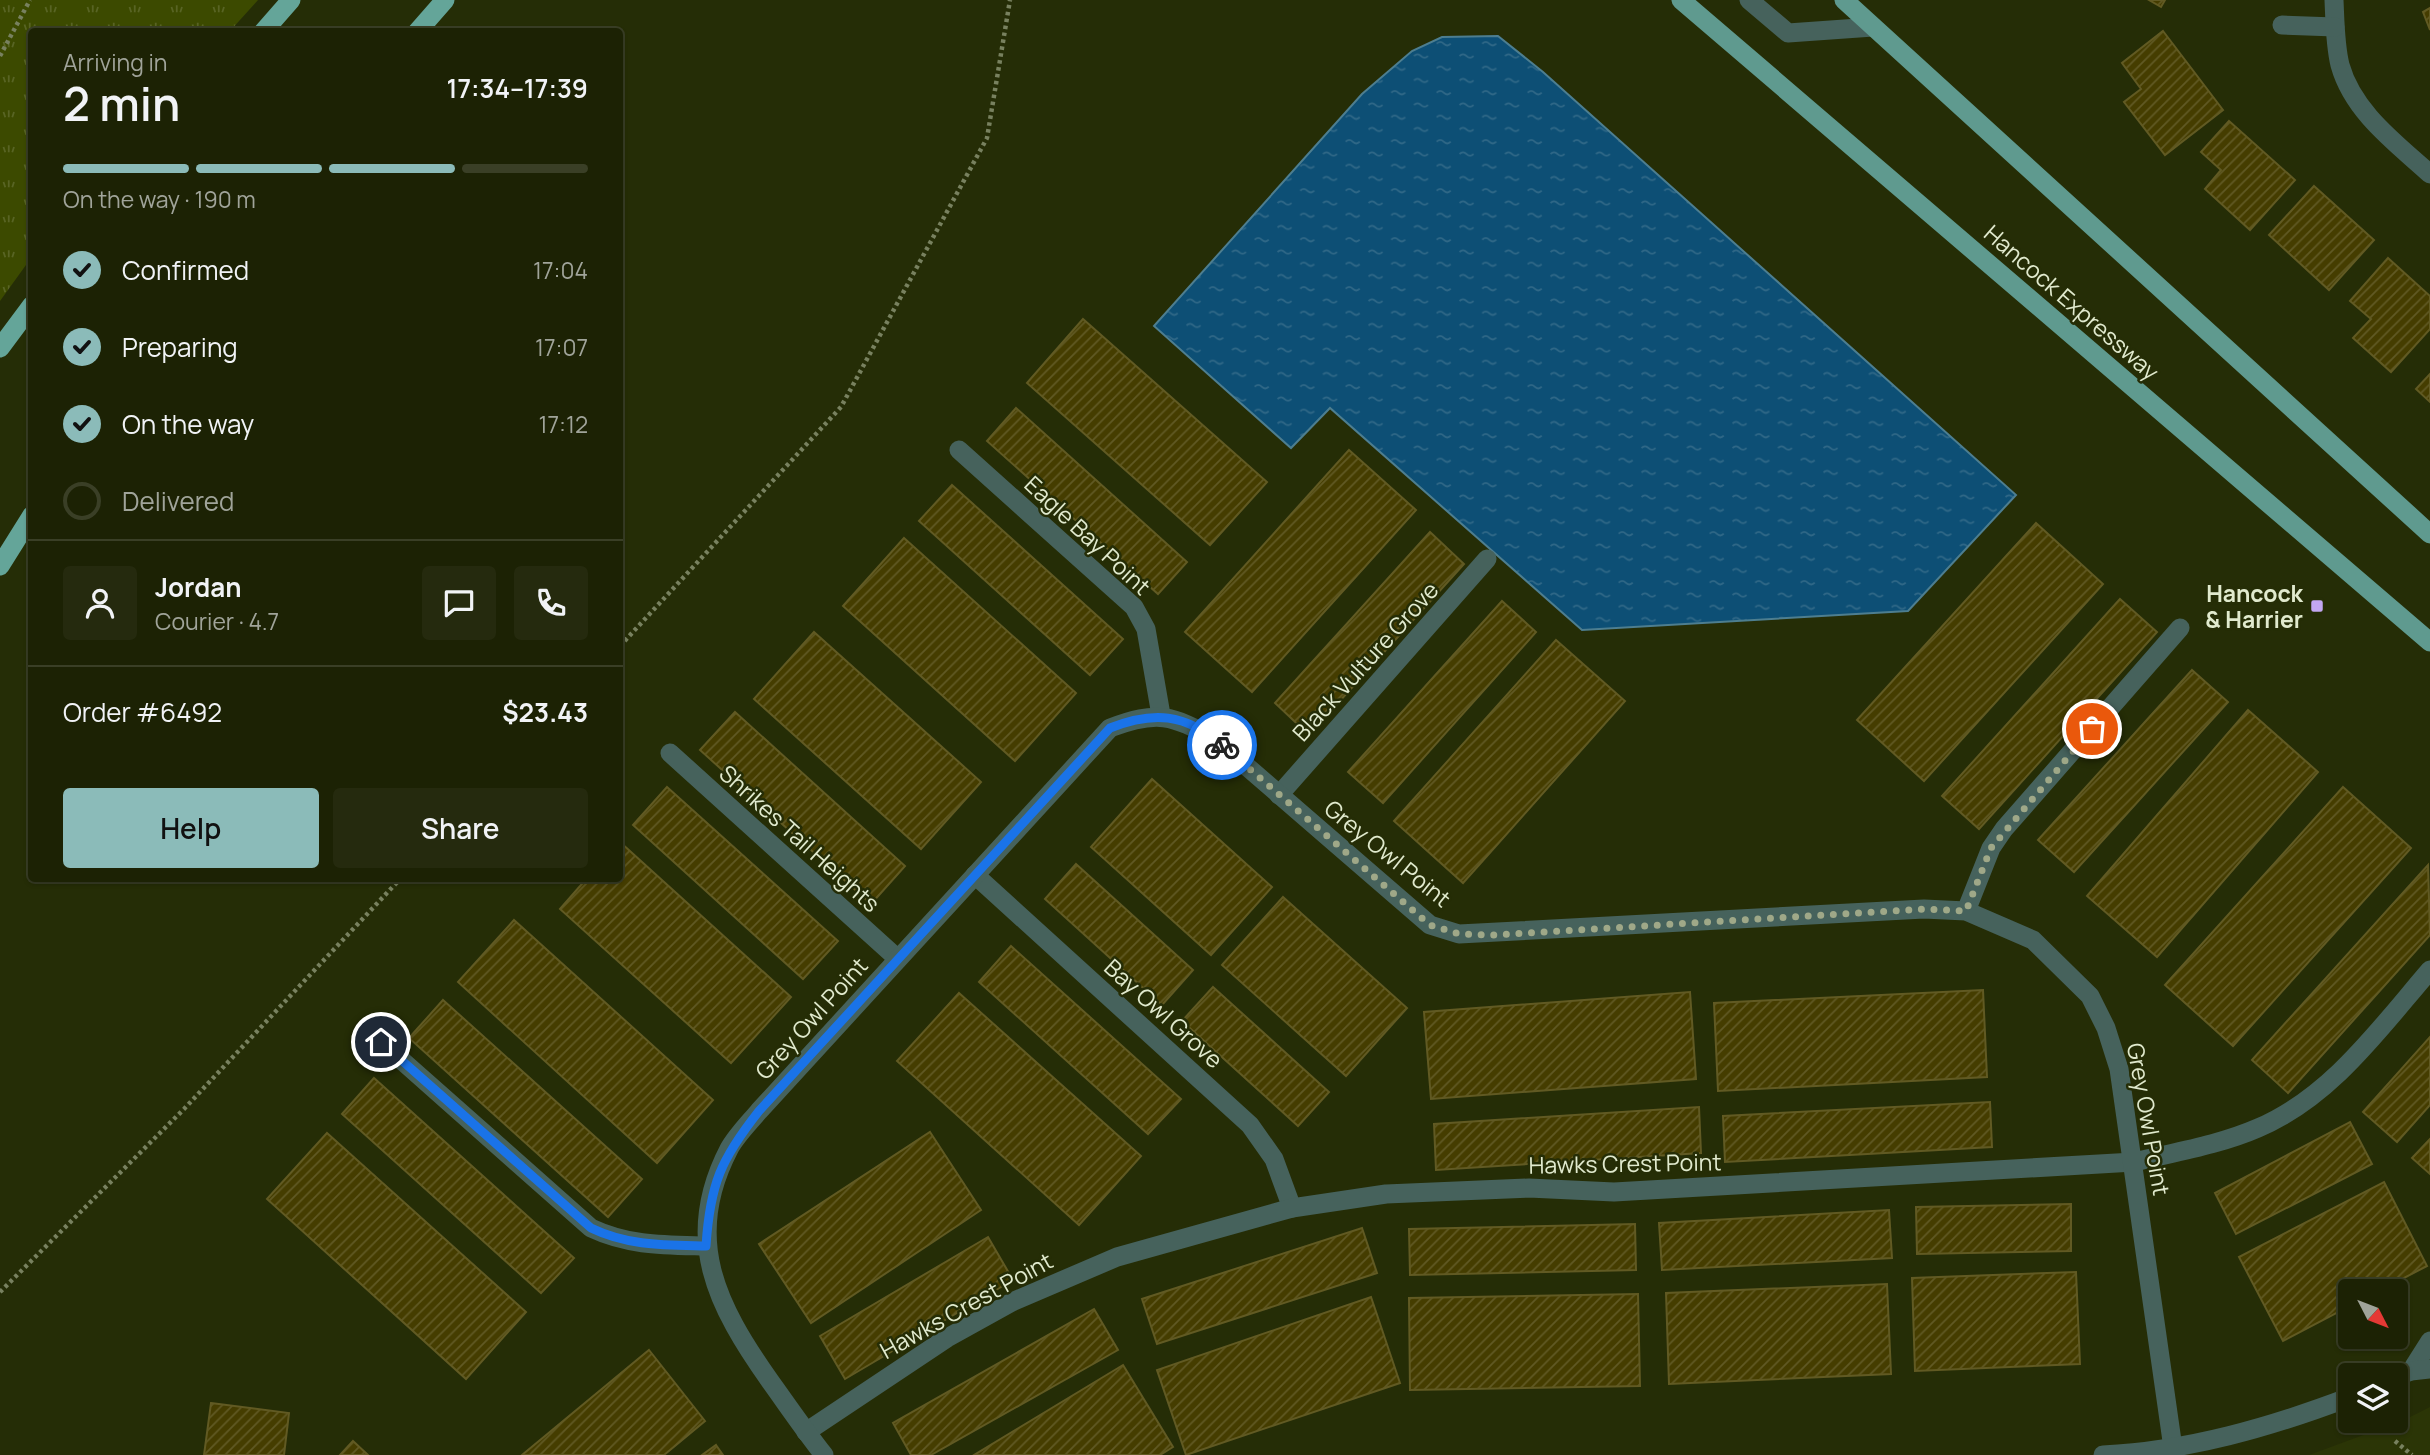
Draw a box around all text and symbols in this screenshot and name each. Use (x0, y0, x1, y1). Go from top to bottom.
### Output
text: Arriving in (63, 46, 168, 78)
text: 17:34–17:39 (446, 70, 588, 106)
text: 2 min (63, 72, 180, 135)
text: On the way · 190 m (63, 183, 256, 215)
street label: Hancock Expressway (1978, 217, 2166, 387)
icon: check (63, 251, 101, 289)
text: Confirmed (122, 252, 249, 288)
text: 17:04 (533, 254, 588, 286)
icon: check (63, 328, 101, 366)
text: Preparing (122, 329, 238, 365)
text: 17:07 (535, 331, 588, 363)
icon: check (63, 405, 101, 443)
text: On the way (122, 406, 254, 442)
text: 17:12 (539, 408, 588, 440)
street label: Eagle Bay Point (1018, 468, 1158, 602)
text: Delivered (122, 483, 234, 519)
button: person (63, 566, 137, 640)
button: chat (422, 566, 496, 640)
button: phone (514, 566, 588, 640)
text: Jordan (155, 569, 241, 605)
street label: Black Vulture Grove (1285, 574, 1445, 748)
place label: Hancock & Harrier (2205, 577, 2304, 635)
marker: Hancock & Harrier (2309, 598, 2325, 614)
text: Courier · 4.7 (155, 605, 279, 637)
text: Order #6492 (63, 694, 222, 730)
text: $23.43 (502, 694, 588, 730)
pin (2062, 699, 2122, 759)
courier (1187, 710, 1257, 780)
icon: bag (2073, 710, 2111, 748)
icon: bike (1203, 726, 1241, 764)
street label: Shrikes Tail Heights (713, 757, 887, 919)
button: Help (63, 788, 319, 868)
button: Share (333, 788, 588, 868)
street label: Grey Owl Point (1318, 792, 1458, 914)
street label: Grey Owl Point (748, 950, 874, 1086)
street label: Bay Owl Grove (1098, 951, 1230, 1075)
pin (351, 1012, 411, 1072)
icon: home (362, 1023, 400, 1061)
street label: Grey Owl Point (2120, 1040, 2178, 1198)
street label: Hawks Crest Point (1528, 1145, 1722, 1181)
street label: Hawks Crest Point (874, 1244, 1058, 1366)
north arrow (2338, 1279, 2408, 1349)
map controls (2338, 1279, 2408, 1433)
button: layers (2338, 1363, 2408, 1433)

